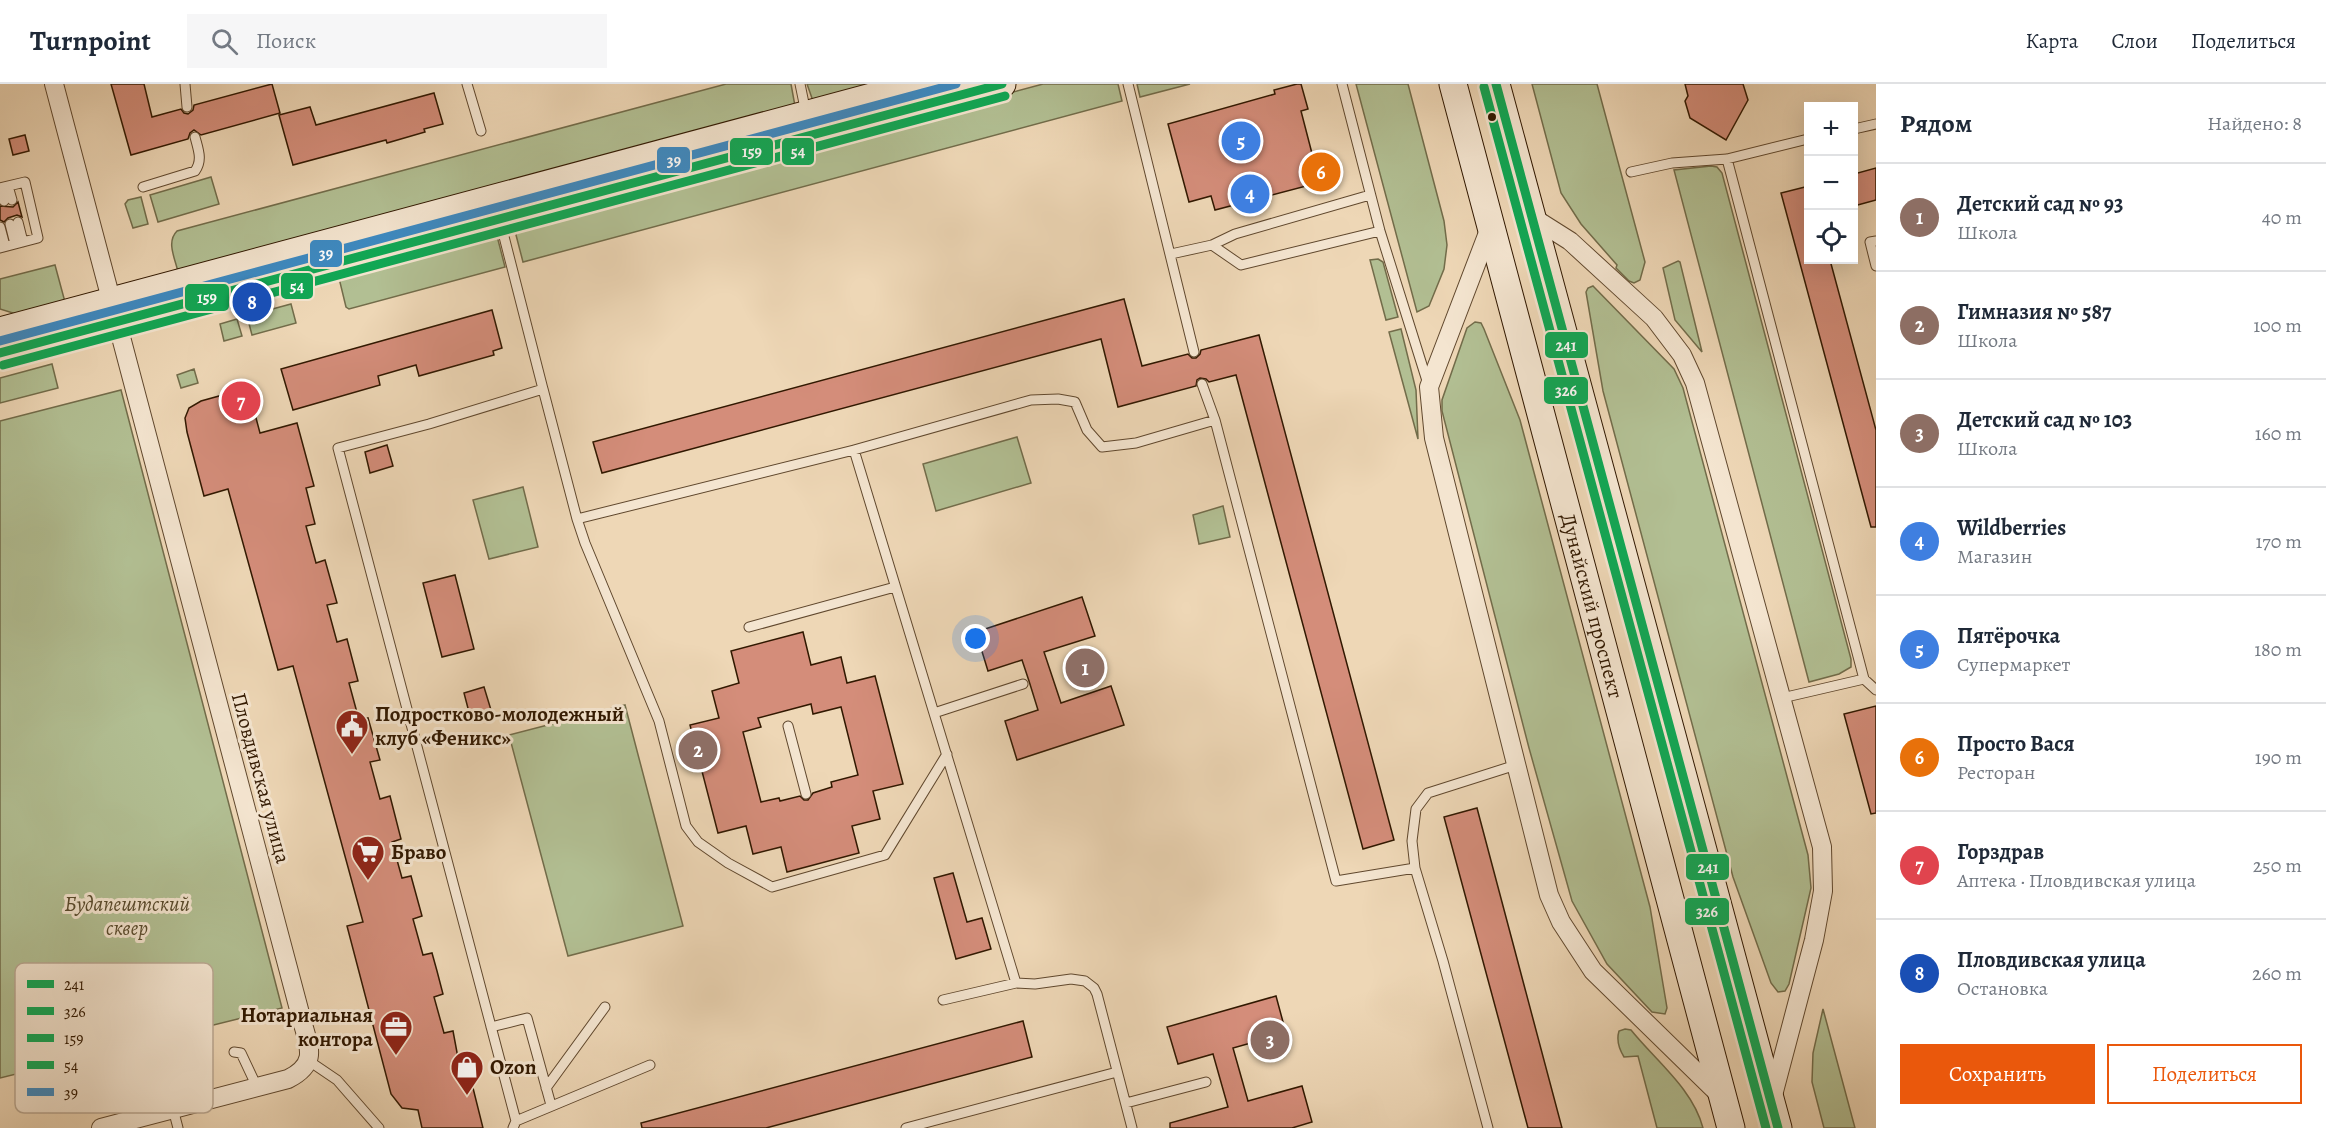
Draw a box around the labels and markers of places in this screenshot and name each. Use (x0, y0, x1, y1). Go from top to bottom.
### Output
unlabelled marker (1486, 111, 1498, 123)
pin: 5 (1222, 118, 1260, 164)
pin: 6 (1302, 150, 1340, 194)
pin: 4 (1230, 172, 1270, 216)
pin: 8 (232, 280, 272, 324)
pin: 7 (222, 378, 260, 424)
pin: 1 (1066, 646, 1104, 690)
place label: Подростково-молодежный клуб «Феникс» (375, 700, 624, 752)
public building icon: Подростково-молодежный клуб «Феникс» (334, 708, 370, 755)
pin: 2 (678, 728, 718, 772)
supermarket icon: Браво (350, 834, 386, 881)
place label: Браво (391, 838, 447, 866)
place label: Нотариальная контора (241, 1001, 373, 1053)
office icon: Нотариальная контора (378, 1009, 414, 1056)
pin: 3 (1250, 1018, 1290, 1062)
shop icon: Ozon (449, 1049, 485, 1096)
place label: Ozon (490, 1053, 537, 1081)

